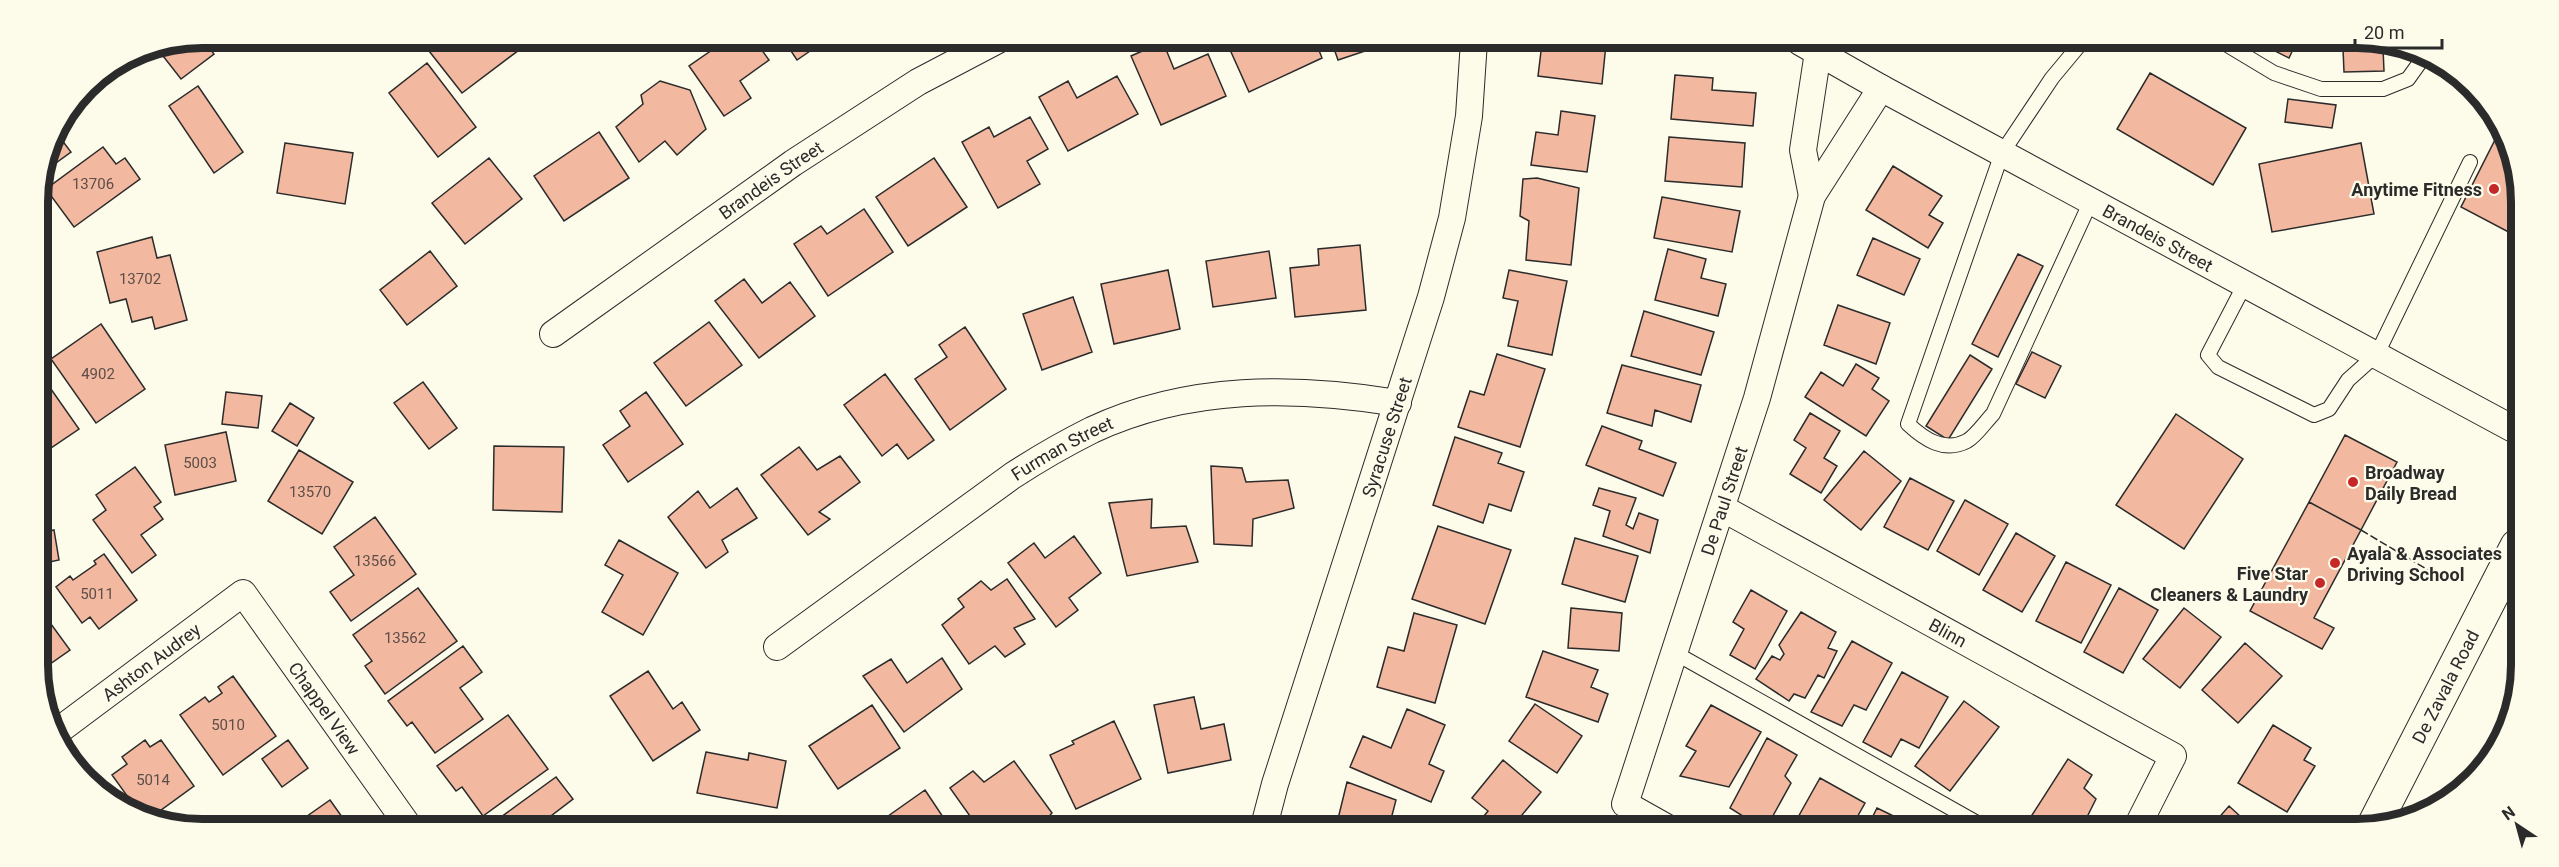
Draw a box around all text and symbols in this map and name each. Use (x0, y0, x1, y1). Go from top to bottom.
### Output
scale bar (2355, 12, 2442, 50)
text: 20 m (2364, 22, 2404, 43)
street label: Brandeis Street (715, 136, 827, 223)
house number: 13706 (72, 175, 114, 193)
place label: Anytime Fitness (2351, 179, 2482, 200)
marker: Anytime Fitness (2487, 182, 2501, 196)
street label: Brandeis Street (2099, 199, 2217, 276)
house number: 13702 (119, 270, 161, 288)
house number: 4902 (81, 365, 115, 383)
street label: Syracuse Street (1357, 374, 1415, 499)
street label: Furman Street (1007, 412, 1116, 484)
street label: De Paul Street (1696, 443, 1751, 558)
house number: 5003 (183, 454, 217, 472)
place label: Broadway Daily Bread (2365, 462, 2457, 504)
marker: Broadway Daily Bread (2346, 475, 2360, 489)
house number: 13570 (289, 483, 331, 501)
place label: Ayala & Associates Driving School (2347, 543, 2502, 585)
house number: 13566 (354, 552, 396, 570)
marker: Ayala & Associates Driving School (2328, 556, 2342, 570)
place label: Five Star Cleaners & Laundry (2150, 563, 2309, 605)
marker: Five Star Cleaners & Laundry (2313, 576, 2327, 590)
house number: 5011 (80, 585, 114, 603)
street label: Blinn (1926, 614, 1971, 651)
street label: Ashton Audrey (98, 618, 205, 705)
street label: De Zavala Road (2407, 626, 2483, 747)
house number: 13562 (384, 629, 426, 647)
street label: Chappel View (285, 658, 365, 759)
house number: 5010 (211, 716, 245, 734)
house number: 5014 (136, 771, 170, 789)
north arrow (2487, 795, 2547, 855)
text: N (2498, 802, 2519, 824)

